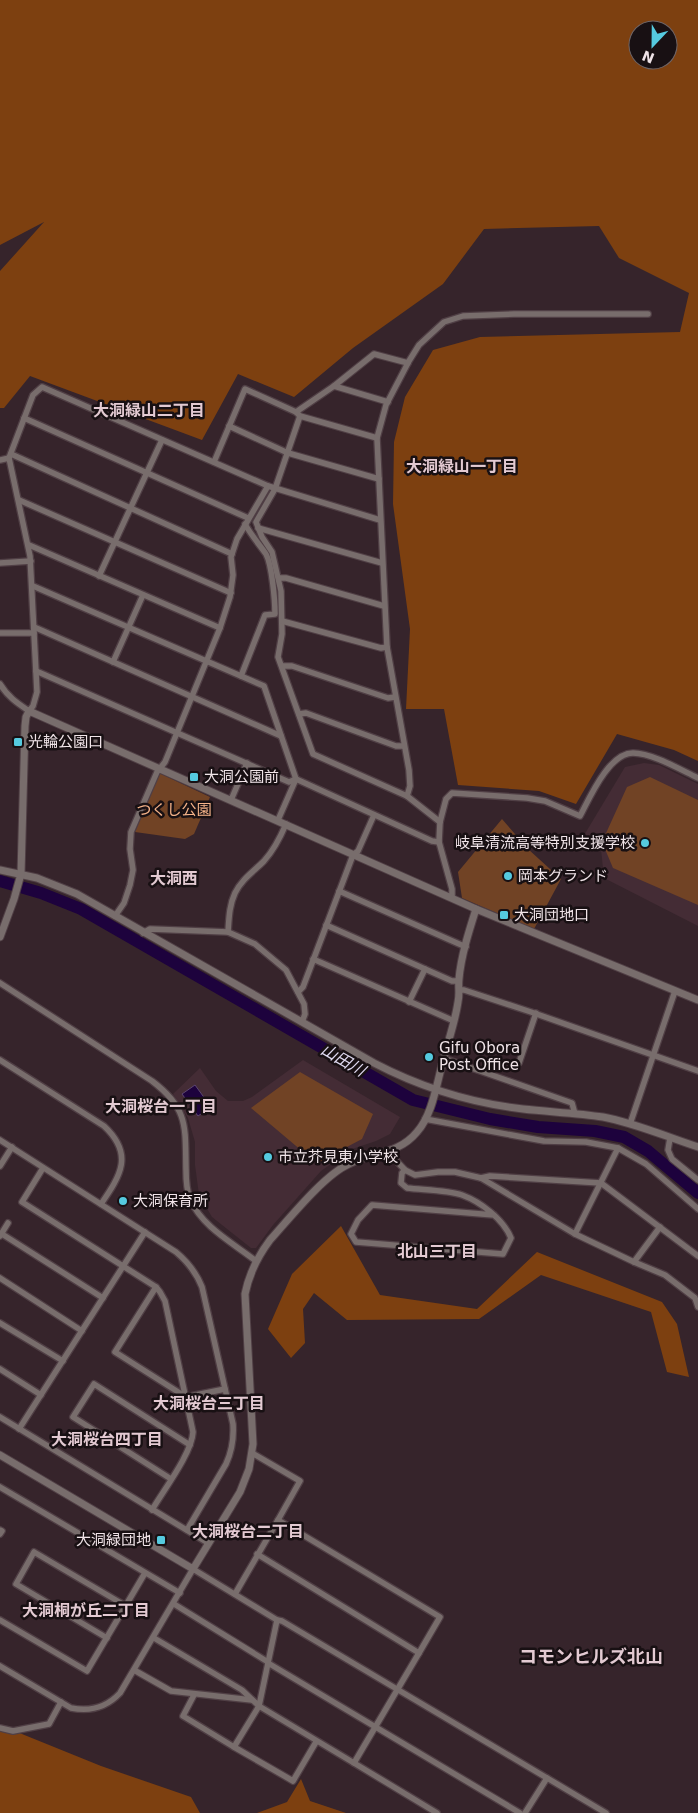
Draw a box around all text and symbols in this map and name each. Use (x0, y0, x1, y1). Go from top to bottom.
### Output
north arrow (628, 20, 678, 70)
text: N (640, 47, 657, 67)
district label: 大洞緑山二丁目 (93, 401, 205, 420)
district label: 大洞緑山一丁目 (406, 457, 518, 476)
place label: 光輪公園口 (28, 733, 103, 751)
marker: 光輪公園口 (12, 736, 24, 748)
place label: 大洞公園前 (204, 768, 279, 786)
marker: 大洞公園前 (188, 771, 200, 783)
park label: つくし公園 (136, 801, 212, 819)
place label: 岐阜清流高等特別支援学校 (455, 834, 635, 852)
marker: 岐阜清流高等特別支援学校 (639, 837, 651, 849)
place label: 岡本グランド (518, 867, 608, 885)
district label: 大洞西 (150, 869, 198, 888)
marker: 岡本グランド (502, 870, 514, 882)
place label: 大洞団地口 (514, 906, 589, 924)
marker: 大洞団地口 (498, 909, 510, 921)
place label: Gifu Obora Post Office (439, 1039, 520, 1074)
water label: 山田川 (317, 1040, 370, 1081)
marker: Gifu Obora Post Office (423, 1051, 435, 1063)
district label: 大洞桜台一丁目 (105, 1097, 217, 1116)
place label: 市立芥見東小学校 (278, 1148, 398, 1166)
marker: 市立芥見東小学校 (262, 1151, 274, 1163)
place label: 大洞保育所 (133, 1192, 208, 1210)
marker: 大洞保育所 (117, 1195, 129, 1207)
district label: 北山三丁目 (397, 1242, 477, 1261)
district label: 大洞桜台三丁目 (153, 1394, 265, 1413)
district label: 大洞桜台四丁目 (51, 1430, 163, 1449)
district label: 大洞桜台二丁目 (192, 1522, 304, 1541)
place label: 大洞緑団地 (76, 1531, 151, 1549)
marker: 大洞緑団地 (155, 1534, 167, 1546)
district label: 大洞桐が丘二丁目 (22, 1601, 150, 1620)
district label: コモンヒルズ北山 (519, 1646, 663, 1667)

